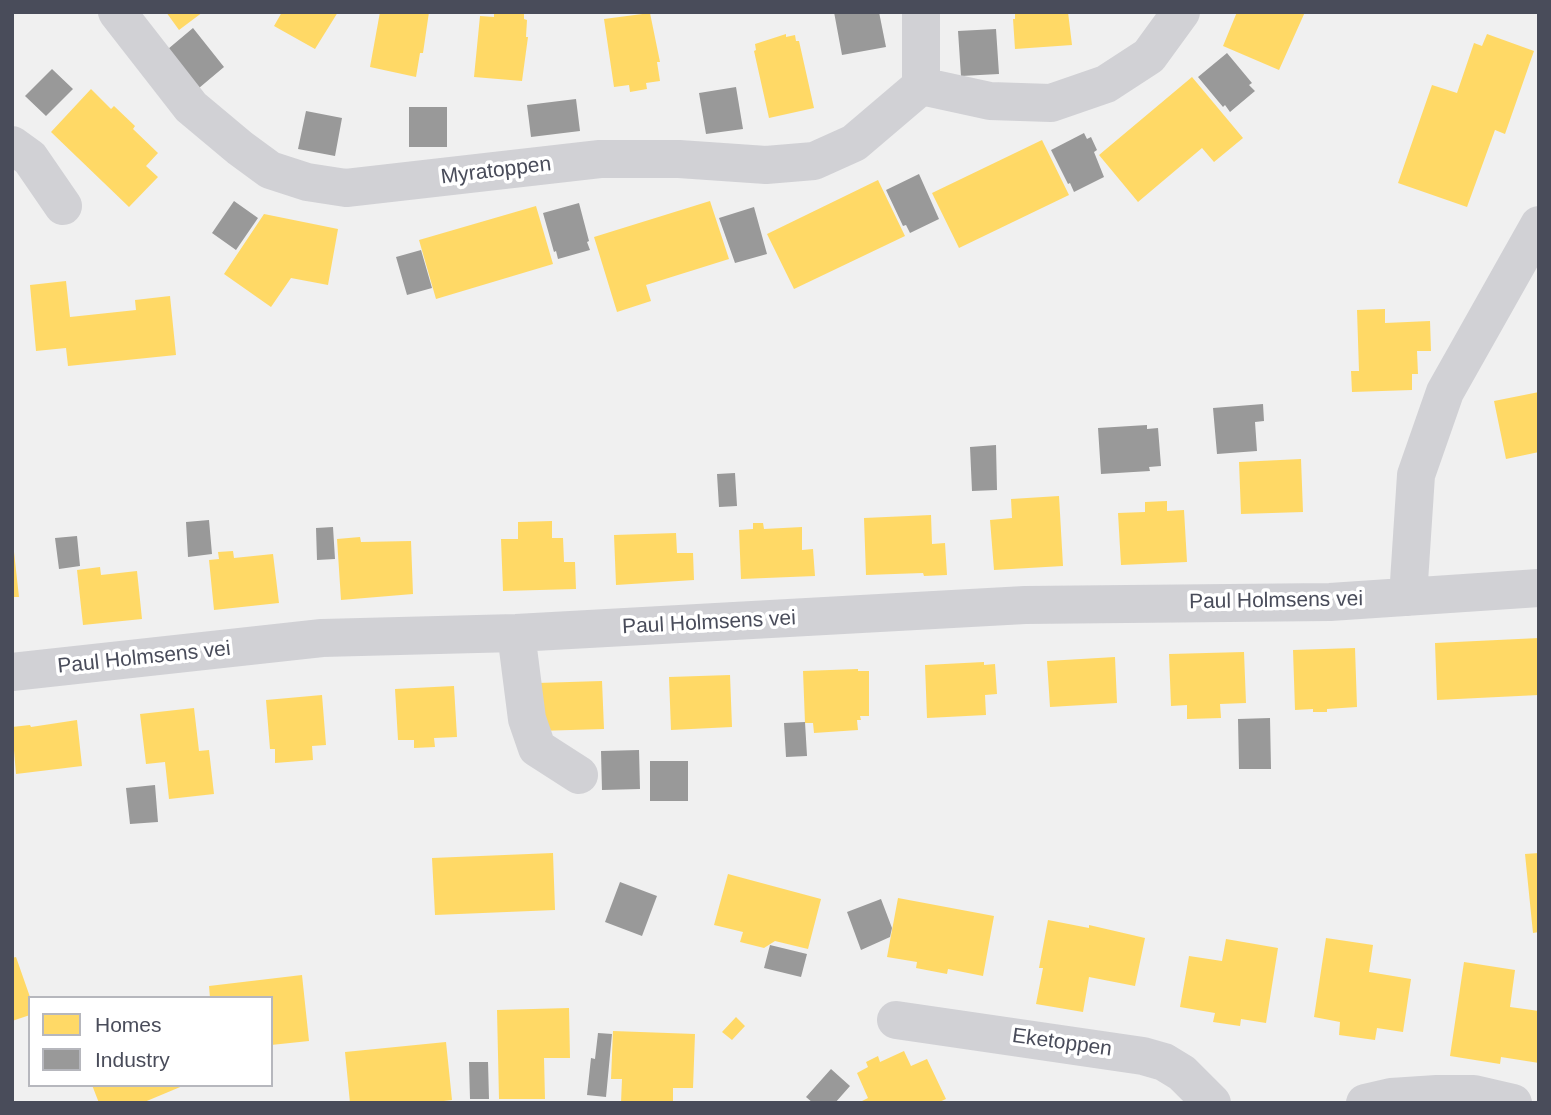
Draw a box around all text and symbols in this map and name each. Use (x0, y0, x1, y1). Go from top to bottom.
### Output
street label: Myratoppen (439, 152, 553, 190)
street label: Paul Holmsens vei (1189, 587, 1363, 615)
street label: Paul Holmsens vei (622, 606, 796, 640)
street label: Paul Holmsens vei (56, 636, 232, 680)
legend (28, 996, 273, 1087)
text: Homes (95, 1013, 162, 1036)
street label: Eketoppen (1011, 1024, 1113, 1062)
text: Industry (95, 1048, 170, 1071)

